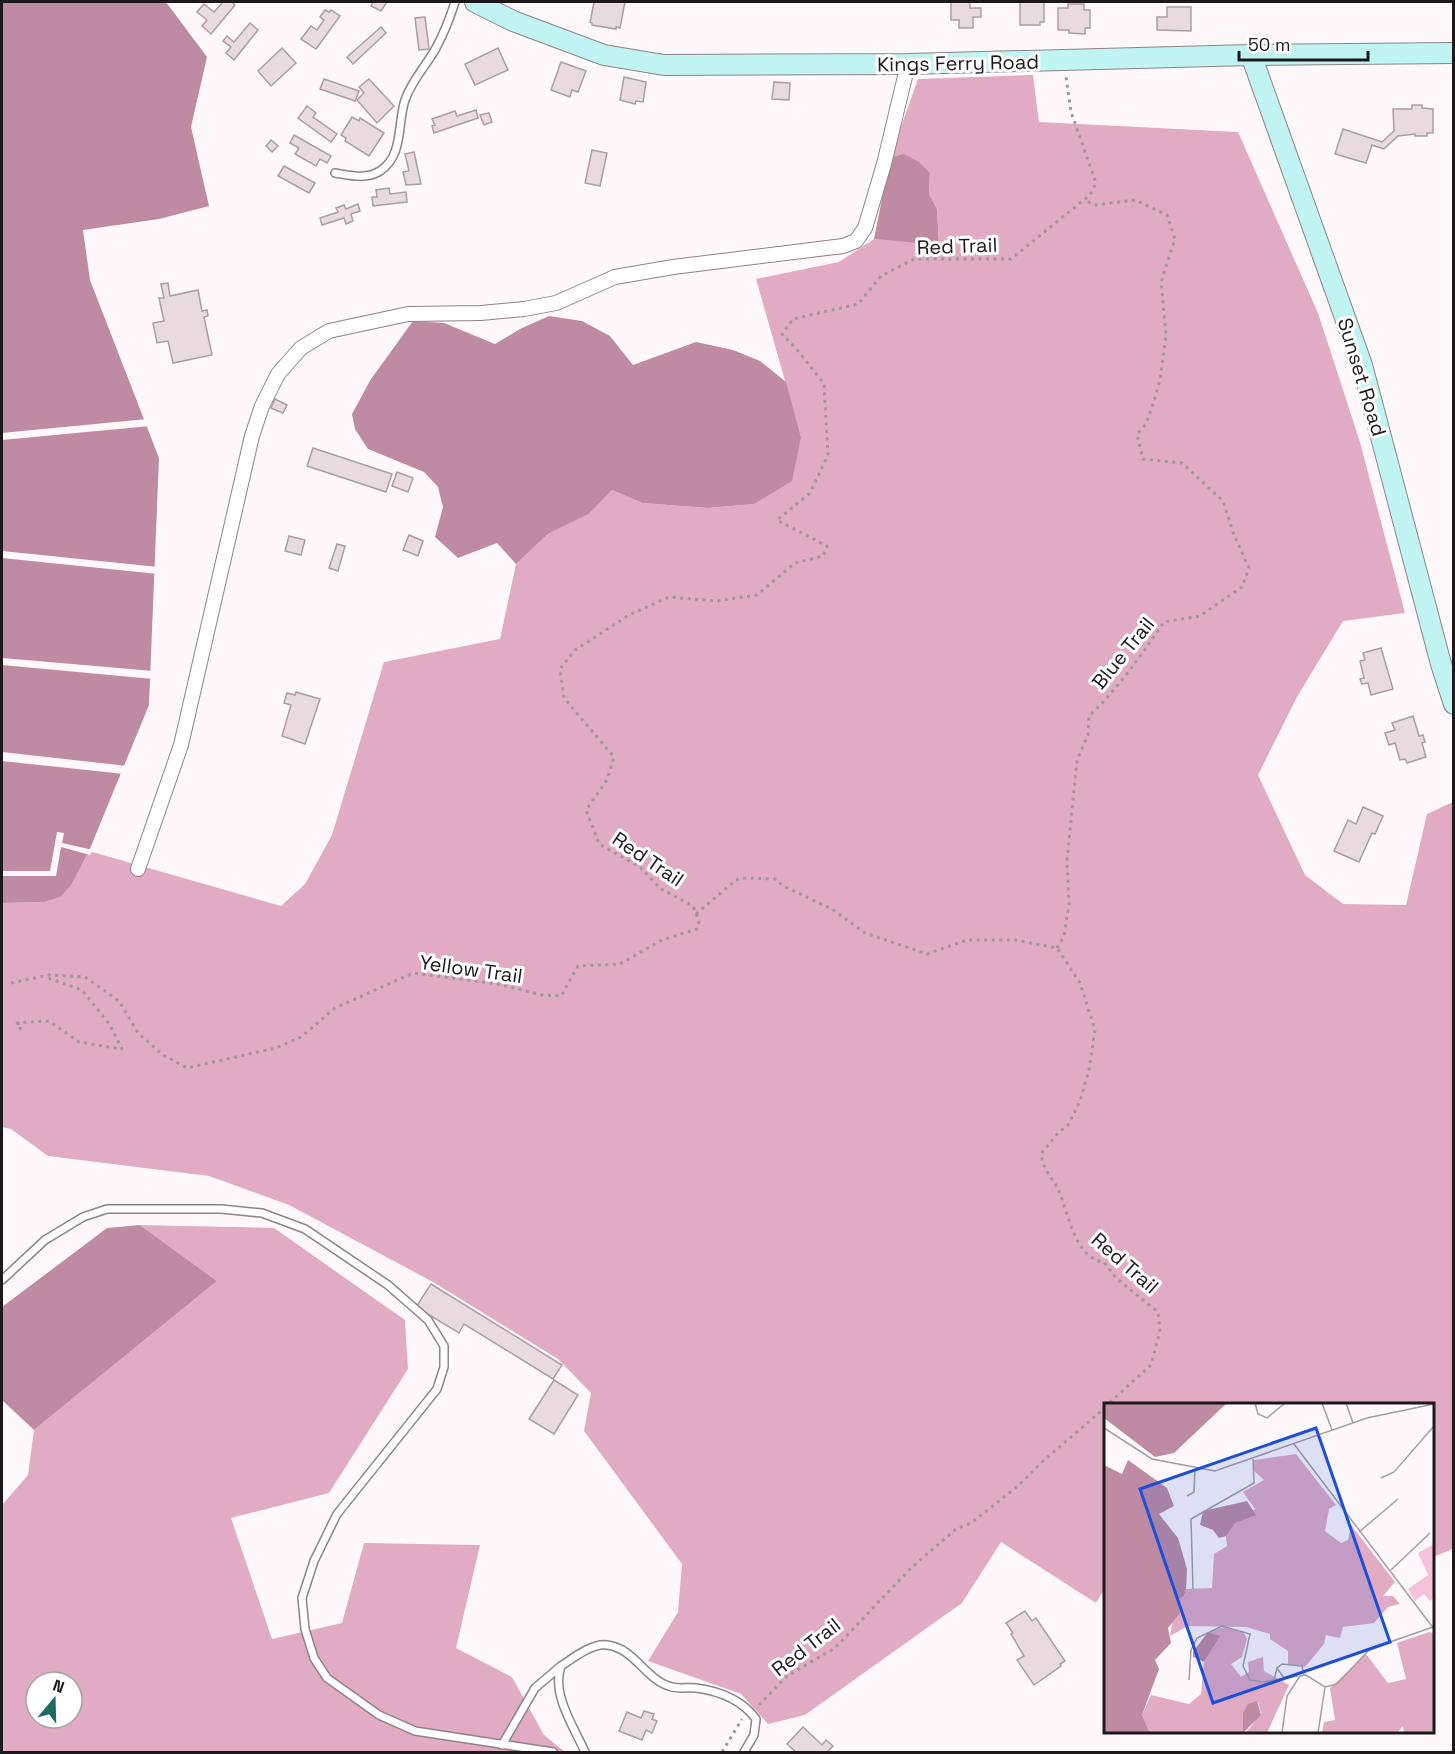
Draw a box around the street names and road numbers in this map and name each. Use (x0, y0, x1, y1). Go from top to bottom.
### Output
street label: Kings Ferry Road (877, 49, 1039, 77)
street label: Red Trail (916, 232, 998, 260)
street label: Sunset Road (1332, 315, 1392, 439)
street label: Blue Trail (1086, 612, 1160, 694)
street label: Red Trail (607, 826, 689, 892)
street label: Yellow Trail (418, 949, 524, 989)
street label: Red Trail (1086, 1227, 1164, 1299)
street label: Red Trail (766, 1612, 846, 1682)

